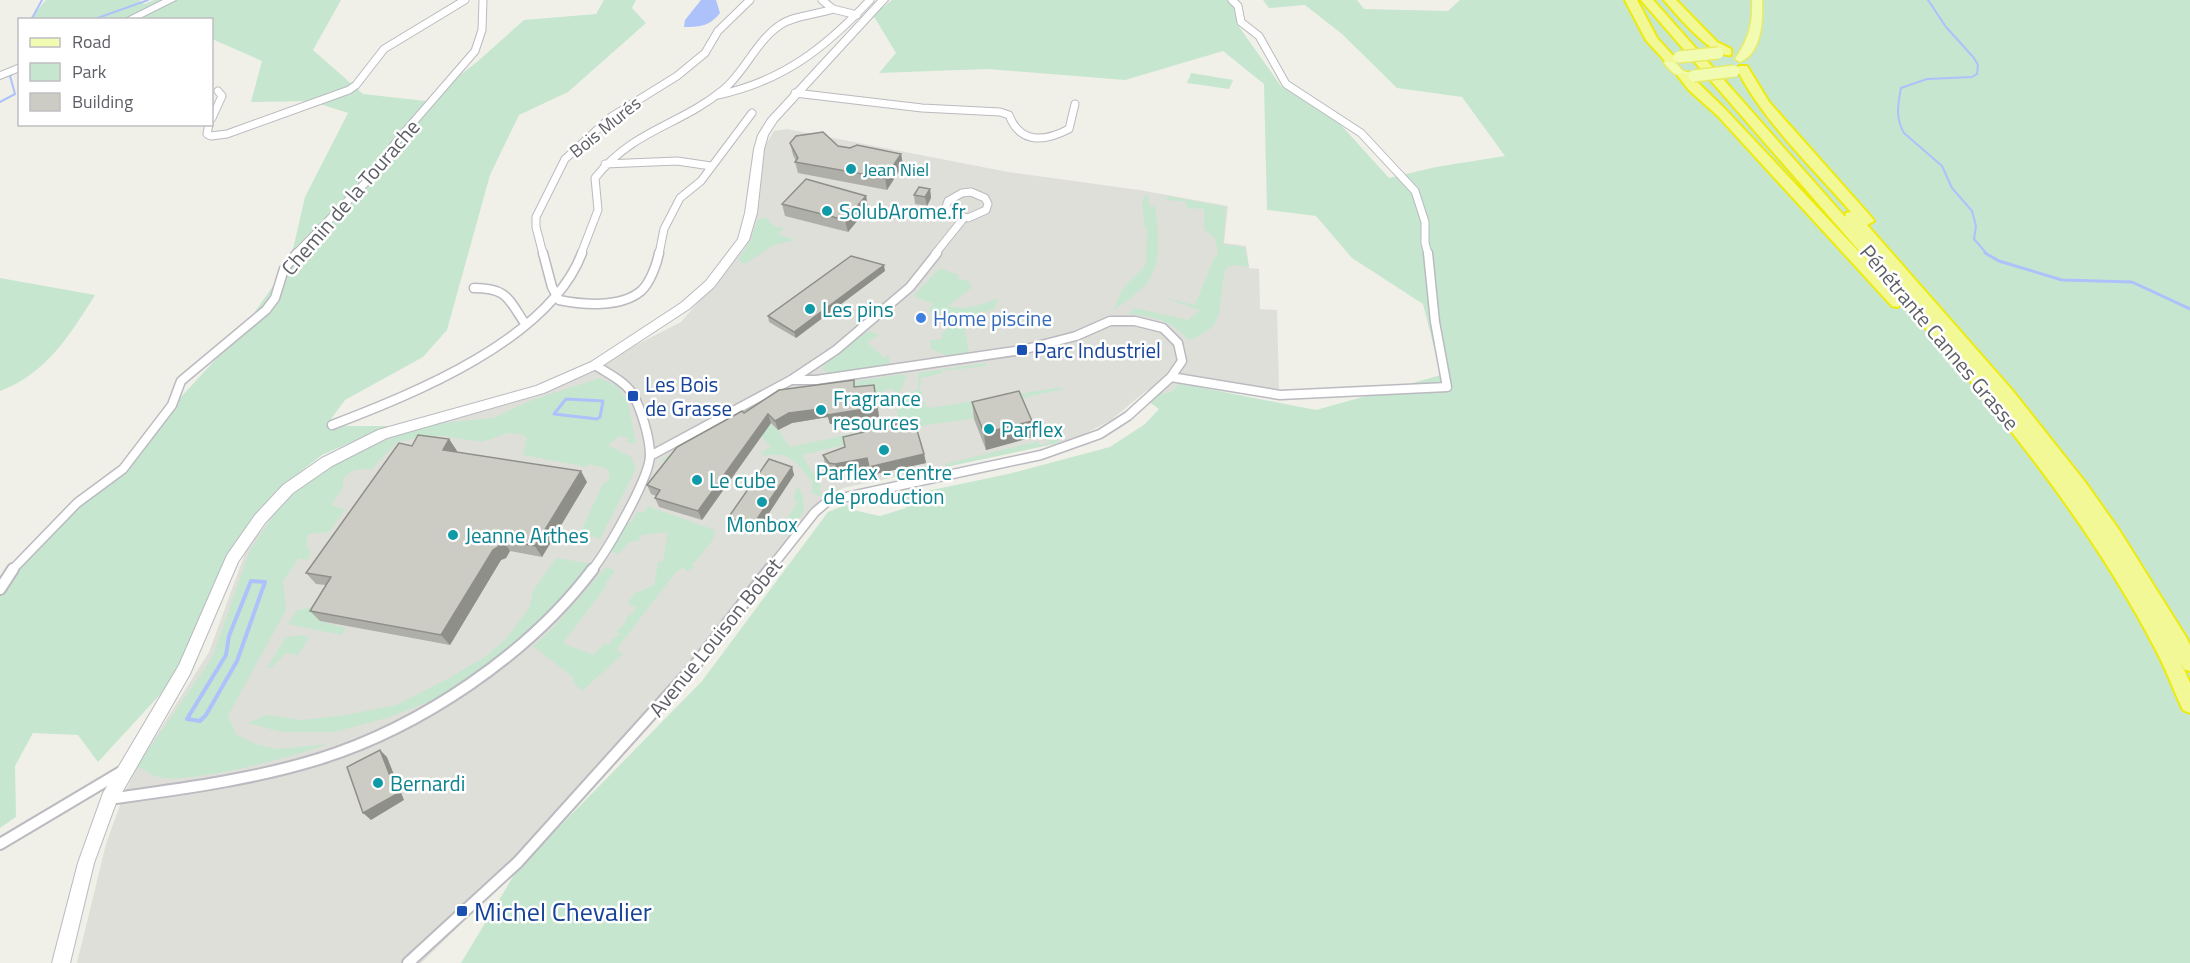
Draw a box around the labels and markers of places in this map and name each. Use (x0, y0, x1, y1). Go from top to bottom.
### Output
place label: Jean Niel (863, 156, 929, 183)
marker: Jean Niel (844, 162, 858, 176)
place label: SolubArome.fr (839, 195, 966, 227)
marker: SolubArome.fr (820, 204, 834, 218)
place label: Les pins (822, 293, 894, 325)
marker: Les pins (803, 302, 817, 316)
place label: Home piscine (933, 302, 1052, 334)
marker: Home piscine (914, 311, 928, 325)
place label: Parc Industriel (1034, 334, 1161, 366)
marker: Parc Industriel (1015, 343, 1029, 357)
place label: Les Bois de Grasse (645, 368, 732, 424)
place label: Fragrance resources (833, 382, 921, 438)
marker: Les Bois de Grasse (626, 389, 640, 403)
marker: Fragrance resources (814, 403, 828, 417)
place label: Parflex (1001, 413, 1063, 445)
marker: Parflex (982, 422, 996, 436)
marker: Parflex - centre de production (877, 443, 891, 457)
place label: Parflex - centre de production (816, 456, 952, 512)
place label: Le cube (709, 464, 776, 496)
marker: Le cube (690, 473, 704, 487)
marker: Monbox (755, 495, 769, 509)
place label: Monbox (726, 508, 798, 540)
place label: Jeanne Arthes (465, 519, 589, 551)
marker: Jeanne Arthes (446, 528, 460, 542)
place label: Bernardi (390, 767, 465, 799)
marker: Bernardi (371, 776, 385, 790)
place label: Michel Chevalier (474, 892, 652, 931)
marker: Michel Chevalier (455, 904, 469, 918)

